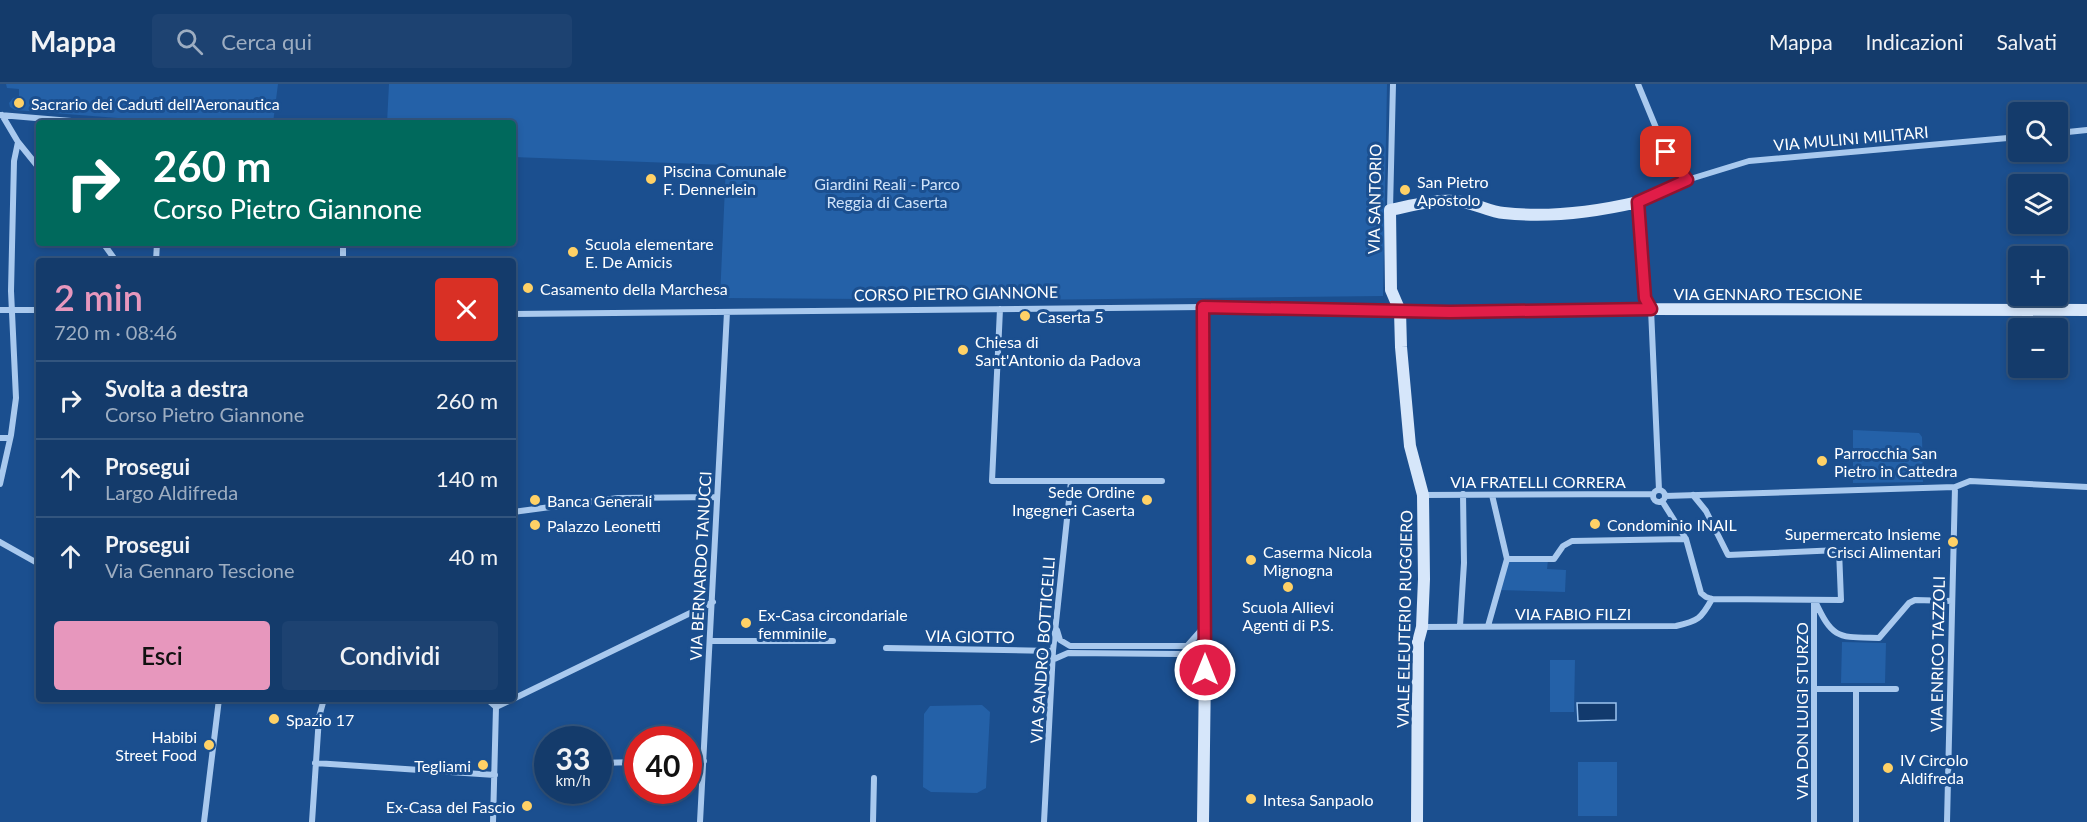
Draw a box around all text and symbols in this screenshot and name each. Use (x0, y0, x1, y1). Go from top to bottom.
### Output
search box (152, 14, 572, 68)
text: Mappa (30, 24, 116, 58)
icon: search (173, 25, 206, 58)
text: Cerca qui (221, 28, 312, 55)
text: Mappa (1769, 29, 1833, 54)
text: Indicazioni (1866, 29, 1964, 54)
text: Salvati (1997, 29, 2057, 54)
place label: Sacrario dei Caduti dell'Aeronautica (31, 94, 280, 113)
marker: Sacrario dei Caduti dell'Aeronautica (12, 96, 26, 110)
map controls (2008, 102, 2068, 378)
button: search (2008, 102, 2068, 162)
street label: VIA MULINI MILITARI (1773, 122, 1929, 154)
pin (1640, 126, 1691, 177)
icon: arrive (1649, 135, 1682, 168)
text: 260 m (153, 141, 271, 191)
icon: right (54, 144, 132, 222)
street label: VIA SANTORIO (1364, 144, 1384, 254)
place label: Piscina Comunale F. Dennerlein (663, 161, 787, 198)
marker: Piscina Comunale F. Dennerlein (644, 172, 658, 186)
place label: San Pietro Apostolo (1417, 172, 1489, 209)
park label: Giardini Reali - Parco Reggia di Caserta (814, 174, 960, 211)
button: layers (2008, 174, 2068, 234)
marker: San Pietro Apostolo (1398, 183, 1412, 197)
text: Corso Pietro Giannone (153, 192, 422, 225)
place label: Scuola elementare E. De Amicis (585, 234, 714, 271)
marker: Scuola elementare E. De Amicis (566, 245, 580, 259)
button: + (2008, 246, 2068, 306)
text: 2 min (54, 275, 143, 319)
button: close (435, 278, 498, 341)
place label: Casamento della Marchesa (540, 279, 728, 298)
marker: Casamento della Marchesa (521, 281, 535, 295)
street label: CORSO PIETRO GIANNONE (854, 282, 1058, 304)
street label: VIA GENNARO TESCIONE (1673, 284, 1863, 303)
place label: Caserta 5 (1037, 307, 1104, 326)
marker: Caserta 5 (1018, 309, 1032, 323)
button: − (2008, 318, 2068, 378)
text: 720 m · 08:46 (54, 320, 177, 344)
place label: Chiesa di Sant'Antonio da Padova (975, 332, 1141, 369)
marker: Chiesa di Sant'Antonio da Padova (956, 343, 970, 357)
text: Svolta a destra (105, 375, 248, 402)
icon: right (54, 384, 87, 417)
text: 260 m (436, 387, 498, 414)
text: Corso Pietro Giannone (105, 402, 304, 426)
place label: Parrocchia San Pietro in Cattedra (1834, 443, 1958, 480)
text: Prosegui (105, 453, 190, 480)
marker: Parrocchia San Pietro in Cattedra (1815, 454, 1829, 468)
icon: ahead (54, 462, 87, 495)
text: 140 m (436, 465, 498, 492)
street label: VIA BERNARDO TANUCCI (686, 471, 714, 661)
street label: VIA FRATELLI CORRERA (1450, 472, 1626, 491)
text: Largo Aldifreda (105, 480, 238, 504)
place label: Sede Ordine Ingegneri Caserta (1012, 482, 1135, 519)
place label: Banca Generali (547, 491, 652, 510)
marker: Banca Generali (528, 493, 542, 507)
marker: Sede Ordine Ingegneri Caserta (1140, 493, 1154, 507)
street label: VIALE ELEUTERIO RUGGIERO (1393, 510, 1415, 728)
place label: Condominio INAIL (1607, 515, 1737, 534)
place label: Palazzo Leonetti (547, 516, 661, 535)
marker: Condominio INAIL (1588, 517, 1602, 531)
marker: Palazzo Leonetti (528, 518, 542, 532)
place label: Supermercato Insieme Crisci Alimentari (1785, 524, 1941, 561)
text: Prosegui (105, 531, 190, 558)
marker: Supermercato Insieme Crisci Alimentari (1946, 535, 1960, 549)
icon: ahead (54, 540, 87, 573)
place label: Caserma Nicola Mignogna (1263, 542, 1372, 579)
text: 40 m (449, 543, 498, 570)
marker: Caserma Nicola Mignogna (1244, 553, 1258, 567)
street label: VIA SANDRO BOTTICELLI (1026, 556, 1058, 744)
text: Via Gennaro Tescione (105, 558, 294, 582)
street label: VIA ENRICO TAZZOLI (1926, 576, 1948, 732)
marker: Scuola Allievi Agenti di P.S. (1281, 580, 1295, 594)
place label: Scuola Allievi Agenti di P.S. (1242, 597, 1334, 634)
street label: VIA FABIO FILZI (1515, 604, 1631, 623)
place label: Ex-Casa circondariale femminile (758, 605, 908, 642)
marker: Ex-Casa circondariale femminile (739, 616, 753, 630)
button: Esci (54, 621, 270, 690)
button: Condividi (282, 621, 498, 690)
street label: VIA DON LUIGI STURZO (1792, 622, 1811, 800)
street label: VIA GIOTTO (925, 626, 1015, 646)
position arrow (1173, 638, 1237, 702)
place label: Spazio 17 (286, 710, 354, 729)
marker: Spazio 17 (267, 712, 281, 726)
speed limit sign: 40 (624, 726, 702, 804)
place label: Habibi Street Food (115, 727, 197, 764)
marker: Habibi Street Food (202, 738, 216, 752)
text: 33 (556, 740, 590, 776)
place label: IV Circolo Aldifreda (1900, 750, 1968, 787)
place label: Tegliami (414, 756, 471, 775)
marker: Tegliami (476, 758, 490, 772)
marker: IV Circolo Aldifreda (1881, 761, 1895, 775)
text: km/h (555, 771, 591, 789)
place label: Intesa Sanpaolo (1263, 790, 1374, 809)
marker: Intesa Sanpaolo (1244, 792, 1258, 806)
place label: Ex-Casa del Fascio (386, 797, 515, 816)
marker: Ex-Casa del Fascio (520, 799, 534, 813)

